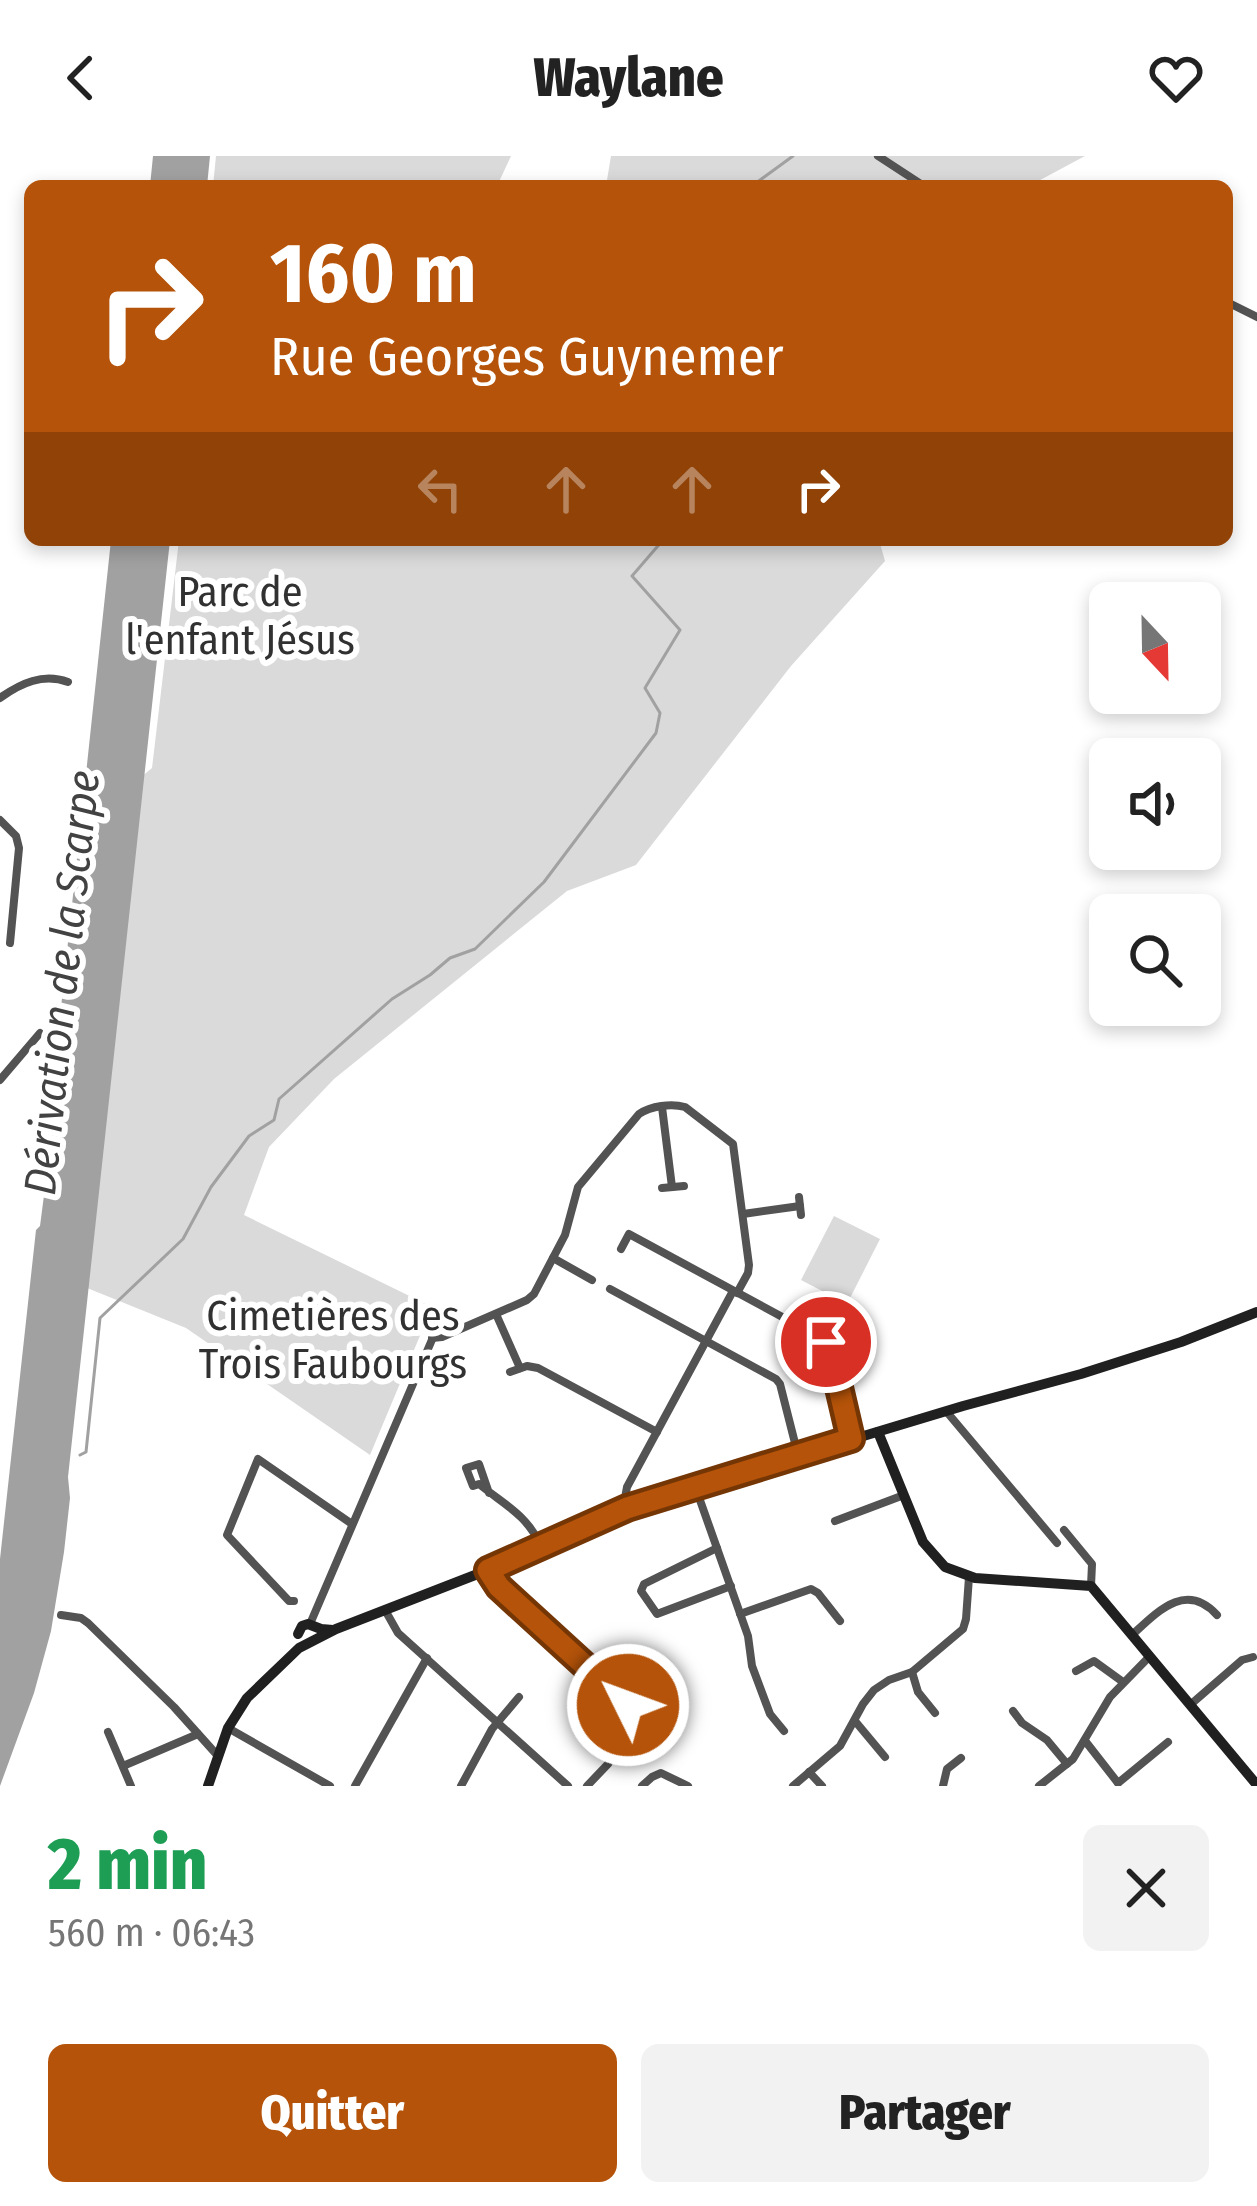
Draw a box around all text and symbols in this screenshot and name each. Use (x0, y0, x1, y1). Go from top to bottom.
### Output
icon: back (48, 45, 114, 111)
icon: heart (1143, 45, 1209, 111)
text: Waylane (533, 46, 724, 110)
text: 160 m (270, 223, 477, 324)
icon: right (72, 228, 228, 384)
text: Rue Georges Guynemer (270, 325, 784, 389)
icon: left (407, 456, 473, 522)
icon: ahead (533, 456, 599, 522)
icon: ahead (659, 456, 725, 522)
icon: right (785, 456, 851, 522)
park label: Parc de l'enfant Jésus (125, 567, 355, 665)
north arrow (1089, 582, 1221, 714)
map controls (1089, 582, 1221, 1026)
button: sound (1089, 738, 1221, 870)
water label: Dérivation de la Scarpe (13, 768, 111, 1198)
button: search (1089, 894, 1221, 1026)
park label: Cimetières des Trois Faubourgs (199, 1291, 467, 1389)
pin (775, 1291, 877, 1393)
icon: arrive (793, 1309, 859, 1375)
position arrow (565, 1642, 691, 1768)
text: 2 min (48, 1822, 207, 1908)
button: close (1083, 1825, 1209, 1951)
text: 560 m · 06:43 (48, 1910, 255, 1956)
button: Quitter (48, 2044, 617, 2182)
button: Partager (641, 2044, 1209, 2182)

